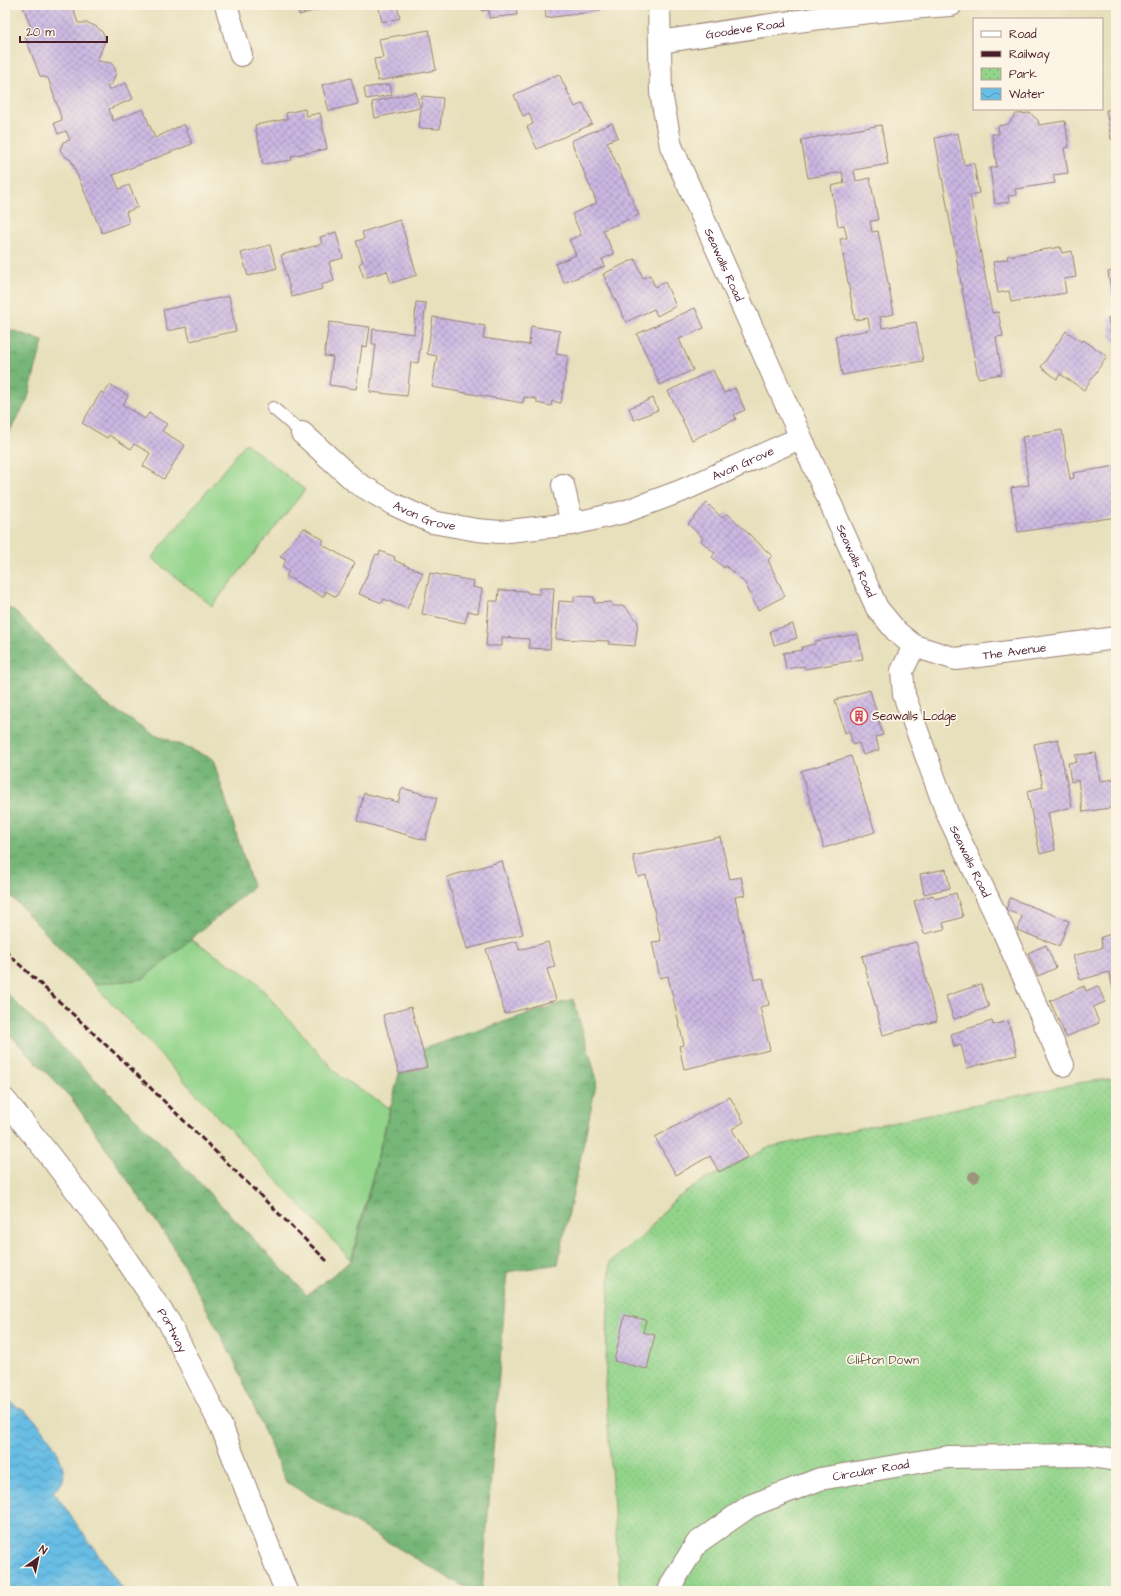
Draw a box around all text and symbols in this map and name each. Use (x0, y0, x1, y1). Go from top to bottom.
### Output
street label: Goodeve Road (704, 15, 786, 44)
scale bar (20, 18, 107, 44)
legend (973, 18, 1103, 110)
text: 20 m (26, 24, 55, 41)
text: Road (1009, 26, 1037, 43)
text: Railway (1009, 46, 1050, 64)
text: Park (1009, 66, 1037, 83)
text: Water (1009, 86, 1045, 103)
street label: Seawalls Road (700, 226, 747, 304)
street label: Avon Grove (709, 443, 777, 485)
street label: Avon Grove (390, 497, 458, 535)
street label: Seawalls Road (832, 522, 879, 600)
street label: The Avenue (982, 639, 1048, 664)
building icon: Seawalls Lodge (849, 706, 869, 726)
place label: Seawalls Lodge (872, 708, 957, 726)
street label: Seawalls Road (945, 823, 994, 901)
street label: Portway (153, 1305, 191, 1356)
park label: Clifton Down (847, 1352, 919, 1369)
street label: Circular Road (831, 1456, 911, 1486)
north arrow (18, 1538, 58, 1578)
text: N (36, 1542, 50, 1558)

